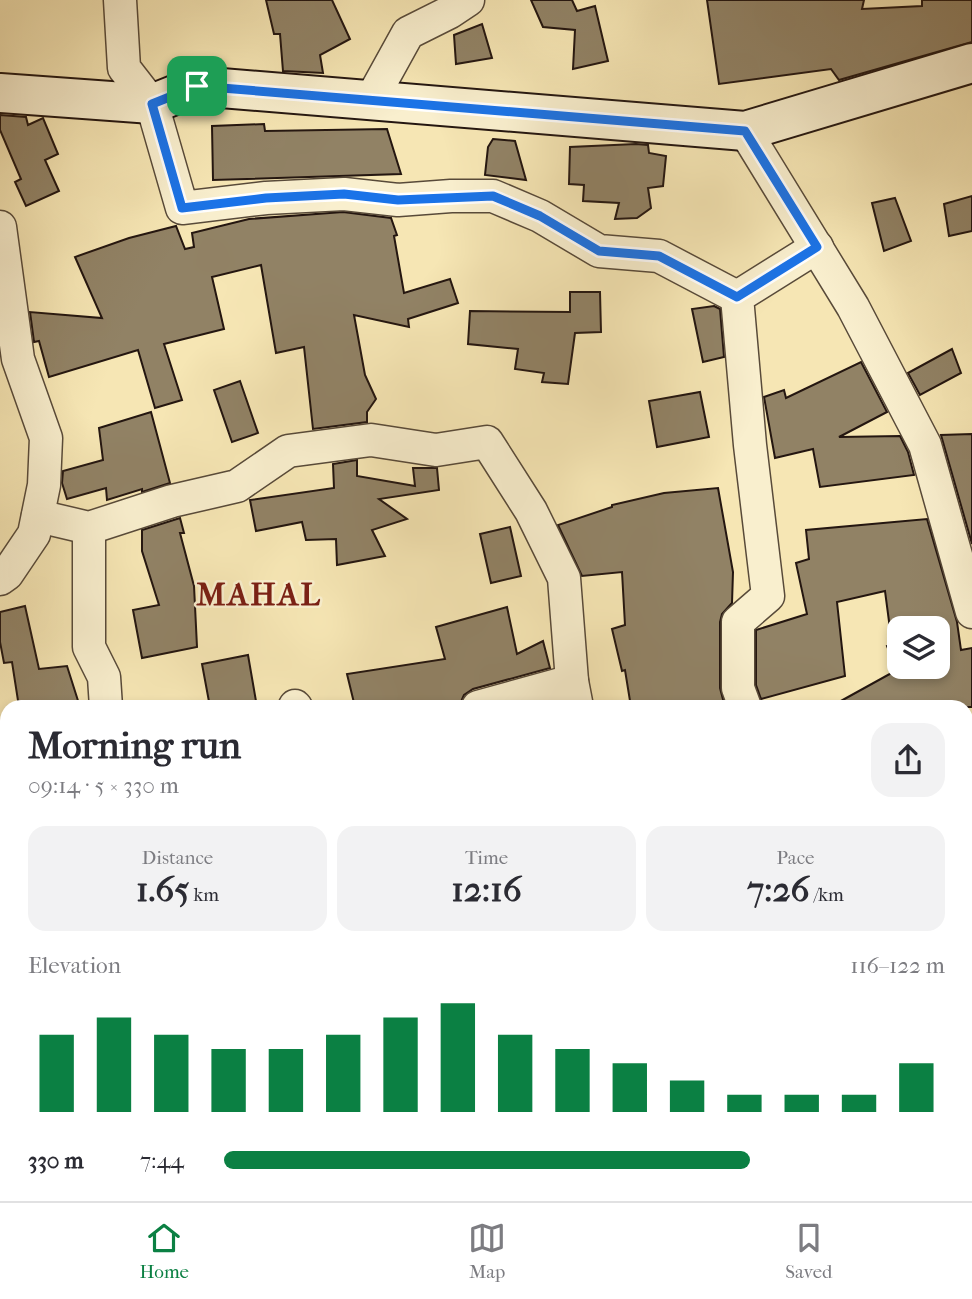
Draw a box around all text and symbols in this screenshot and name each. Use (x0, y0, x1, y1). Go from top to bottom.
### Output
pin (167, 56, 227, 116)
icon: arrive (178, 67, 216, 105)
district label: MAHAL (196, 576, 322, 613)
map controls (887, 616, 950, 679)
button: layers (887, 616, 950, 679)
text: Morning run (28, 723, 241, 768)
button: share (871, 723, 945, 797)
text: 09:14 · 5 × 330 m (28, 772, 179, 799)
text: Distance (142, 847, 213, 869)
text: Time (465, 847, 508, 869)
text: Pace (777, 847, 814, 869)
text: 1.65 (136, 869, 189, 910)
text: 12:16 (451, 869, 522, 910)
text: 7:26 (747, 869, 810, 910)
text: km (189, 884, 219, 906)
text: /km (810, 884, 844, 906)
text: Elevation (28, 952, 121, 979)
text: 116–122 m (850, 952, 945, 979)
text: 330 m (28, 1147, 84, 1174)
text: 7:44 (140, 1147, 184, 1174)
tab: Home (140, 1219, 189, 1283)
tab: Map (468, 1219, 506, 1283)
tab: Saved (785, 1219, 832, 1283)

